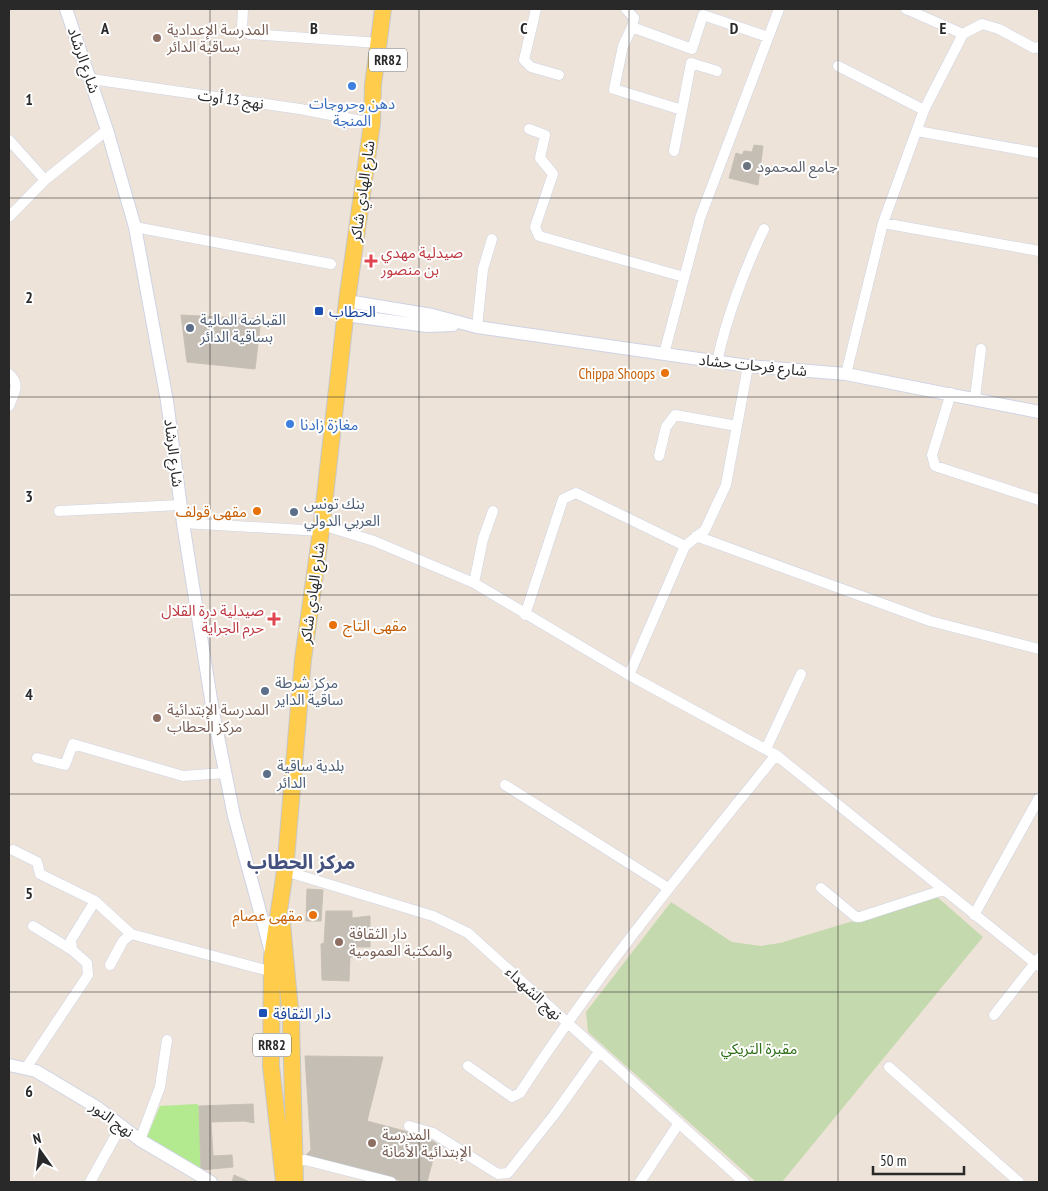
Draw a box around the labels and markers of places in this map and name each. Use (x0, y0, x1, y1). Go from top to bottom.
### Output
place label: المدرسة الإعدادية بساقية الدائر (166, 20, 269, 56)
marker: المدرسة الإعدادية بساقية الدائر (151, 32, 163, 44)
marker: دهن وحروجات المنجة (346, 80, 358, 92)
place label: دهن وحروجات المنجة (309, 94, 395, 130)
place label: جامع المحمود (757, 157, 838, 179)
marker: جامع المحمود (741, 160, 753, 172)
place label: صيدلية مهدي بن منصور (380, 243, 463, 279)
marker: صيدلية مهدي بن منصور (365, 255, 377, 267)
place label: الحطاب (329, 302, 376, 321)
marker: الحطاب (313, 305, 325, 317)
place label: القباضة المالية بساقية الدائر (199, 310, 286, 346)
marker: القباضة المالية بساقية الدائر (184, 322, 196, 334)
place label: Chippa Shoops (578, 364, 655, 383)
marker: Chippa Shoops (659, 367, 671, 379)
place label: مغازة زادنا (300, 415, 358, 434)
marker: مغازة زادنا (284, 418, 296, 430)
place label: بنك تونس العربي الدولي (304, 494, 380, 532)
place label: مقهى قولف (176, 502, 247, 521)
marker: مقهى قولف (251, 505, 263, 517)
marker: بنك تونس العربي الدولي (288, 506, 300, 518)
place label: صيدلية درة القلال حرم الجراية (161, 601, 264, 639)
marker: صيدلية درة القلال حرم الجراية (268, 613, 280, 625)
place label: مقهى التاج (343, 616, 407, 638)
marker: مقهى التاج (327, 619, 339, 631)
place label: مركز شرطة ساقية الداير (274, 673, 344, 709)
marker: مركز شرطة ساقية الداير (259, 685, 271, 697)
place label: المدرسة الإبتدائية مركز الحطاب (167, 700, 269, 736)
marker: المدرسة الإبتدائية مركز الحطاب (151, 712, 163, 724)
place label: بلدية ساقية الدائر (276, 756, 344, 792)
marker: بلدية ساقية الدائر (261, 768, 273, 780)
place label: مقهى عصام (232, 906, 303, 927)
marker: مقهى عصام (307, 909, 319, 921)
place label: دار الثقافة والمكتبة العمومية (349, 924, 452, 960)
marker: دار الثقافة والمكتبة العمومية (333, 936, 345, 948)
place label: دار الثقافة (273, 1004, 331, 1023)
marker: دار الثقافة (257, 1007, 269, 1019)
place label: المدرسة الإبتدائية الأمانة (382, 1125, 471, 1162)
marker: المدرسة الإبتدائية الأمانة (366, 1137, 378, 1149)

